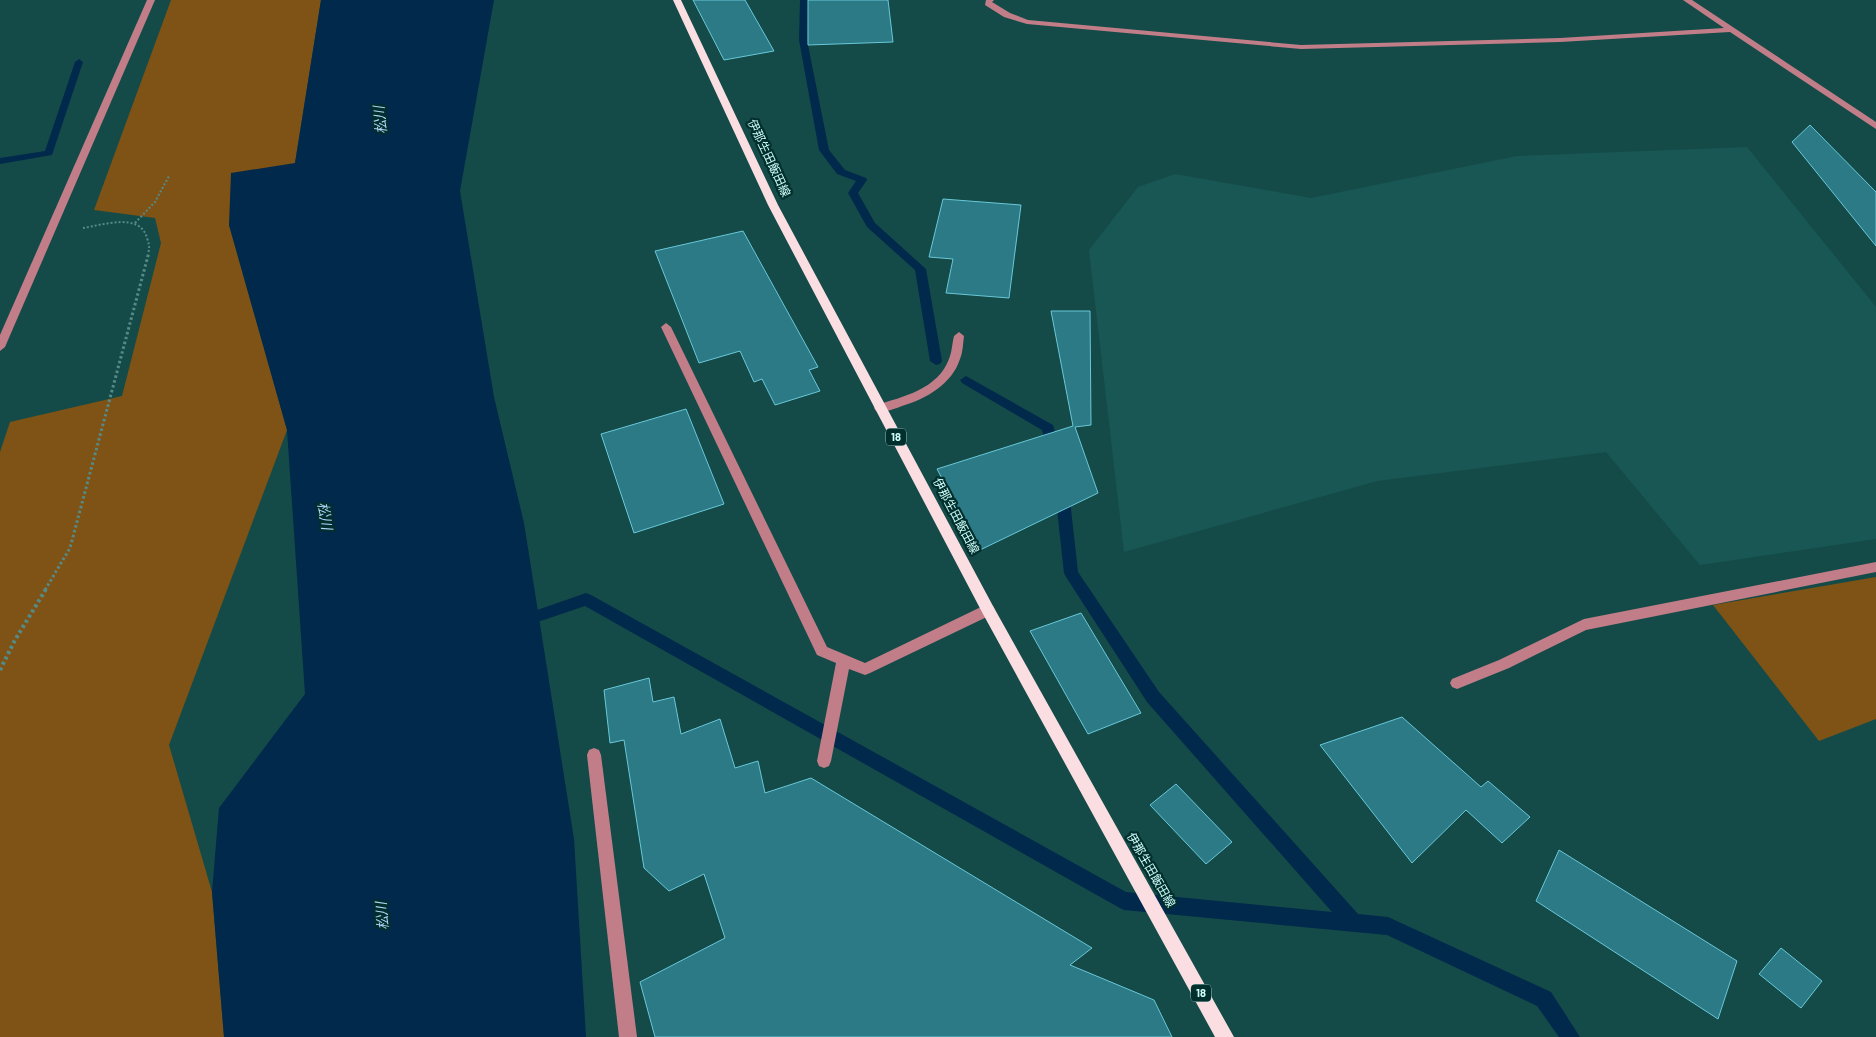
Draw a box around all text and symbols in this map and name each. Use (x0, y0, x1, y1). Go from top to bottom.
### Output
water label: 松川 (369, 103, 389, 135)
street label: 伊那生田飯田線 (746, 117, 794, 199)
road number: 18 (886, 428, 906, 446)
street label: 伊那生田飯田線 (931, 475, 983, 556)
water label: 松川 (315, 501, 337, 533)
street label: 伊那生田飯田線 (1125, 830, 1179, 909)
water label: 松川 (372, 899, 391, 931)
road number: 18 (1191, 984, 1211, 1001)

